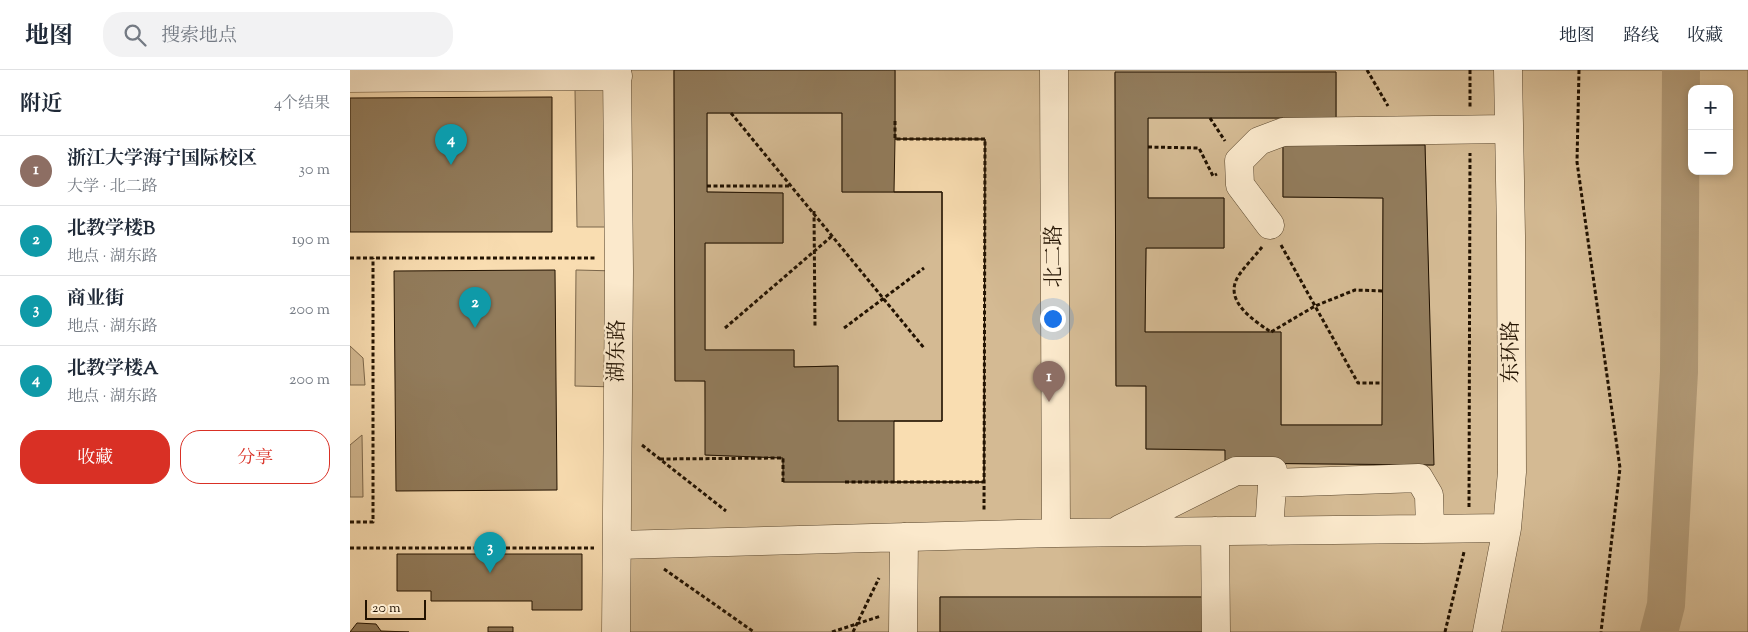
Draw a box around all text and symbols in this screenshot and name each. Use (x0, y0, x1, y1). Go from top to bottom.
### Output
search box (103, 12, 453, 57)
text: 地图 (25, 20, 73, 54)
icon: search (121, 21, 149, 49)
text: 搜索地点 (161, 23, 237, 50)
text: 地图 (1559, 24, 1595, 50)
text: 路线 (1623, 24, 1659, 50)
text: 收藏 (1687, 24, 1723, 50)
map controls (1688, 85, 1733, 175)
button: + (1688, 85, 1733, 130)
text: 附近 (20, 90, 62, 120)
text: 4个结果 (274, 93, 330, 116)
pin: 4 (435, 124, 467, 165)
button: − (1688, 130, 1733, 175)
text: 浙江大学海宁国际校区 (67, 146, 257, 173)
text: 1 (33, 159, 39, 182)
text: 30 m (299, 159, 330, 182)
text: 大学 · 北二路 (67, 176, 158, 199)
text: 北教学楼B (67, 216, 155, 243)
street label: 北二路 (1040, 225, 1070, 288)
text: 2 (32, 229, 40, 252)
text: 190 m (292, 229, 330, 252)
text: 地点 · 湖东路 (67, 246, 158, 269)
text: 商业街 (67, 286, 124, 313)
pin: 2 (459, 287, 491, 328)
text: 3 (33, 299, 39, 322)
text: 200 m (289, 299, 330, 322)
your location (1040, 306, 1066, 332)
text: 地点 · 湖东路 (67, 316, 158, 339)
street label: 湖东路 (602, 319, 634, 383)
street label: 东环路 (1497, 321, 1527, 384)
text: 北教学楼A (67, 356, 158, 383)
pin: 1 (1033, 361, 1065, 402)
text: 4 (32, 369, 40, 392)
text: 200 m (289, 369, 330, 392)
text: 地点 · 湖东路 (67, 386, 158, 409)
button: 收藏 (20, 430, 170, 484)
button: 分享 (180, 430, 330, 484)
pin: 3 (474, 532, 506, 573)
scale bar (365, 597, 426, 620)
text: 20 m (372, 599, 401, 619)

